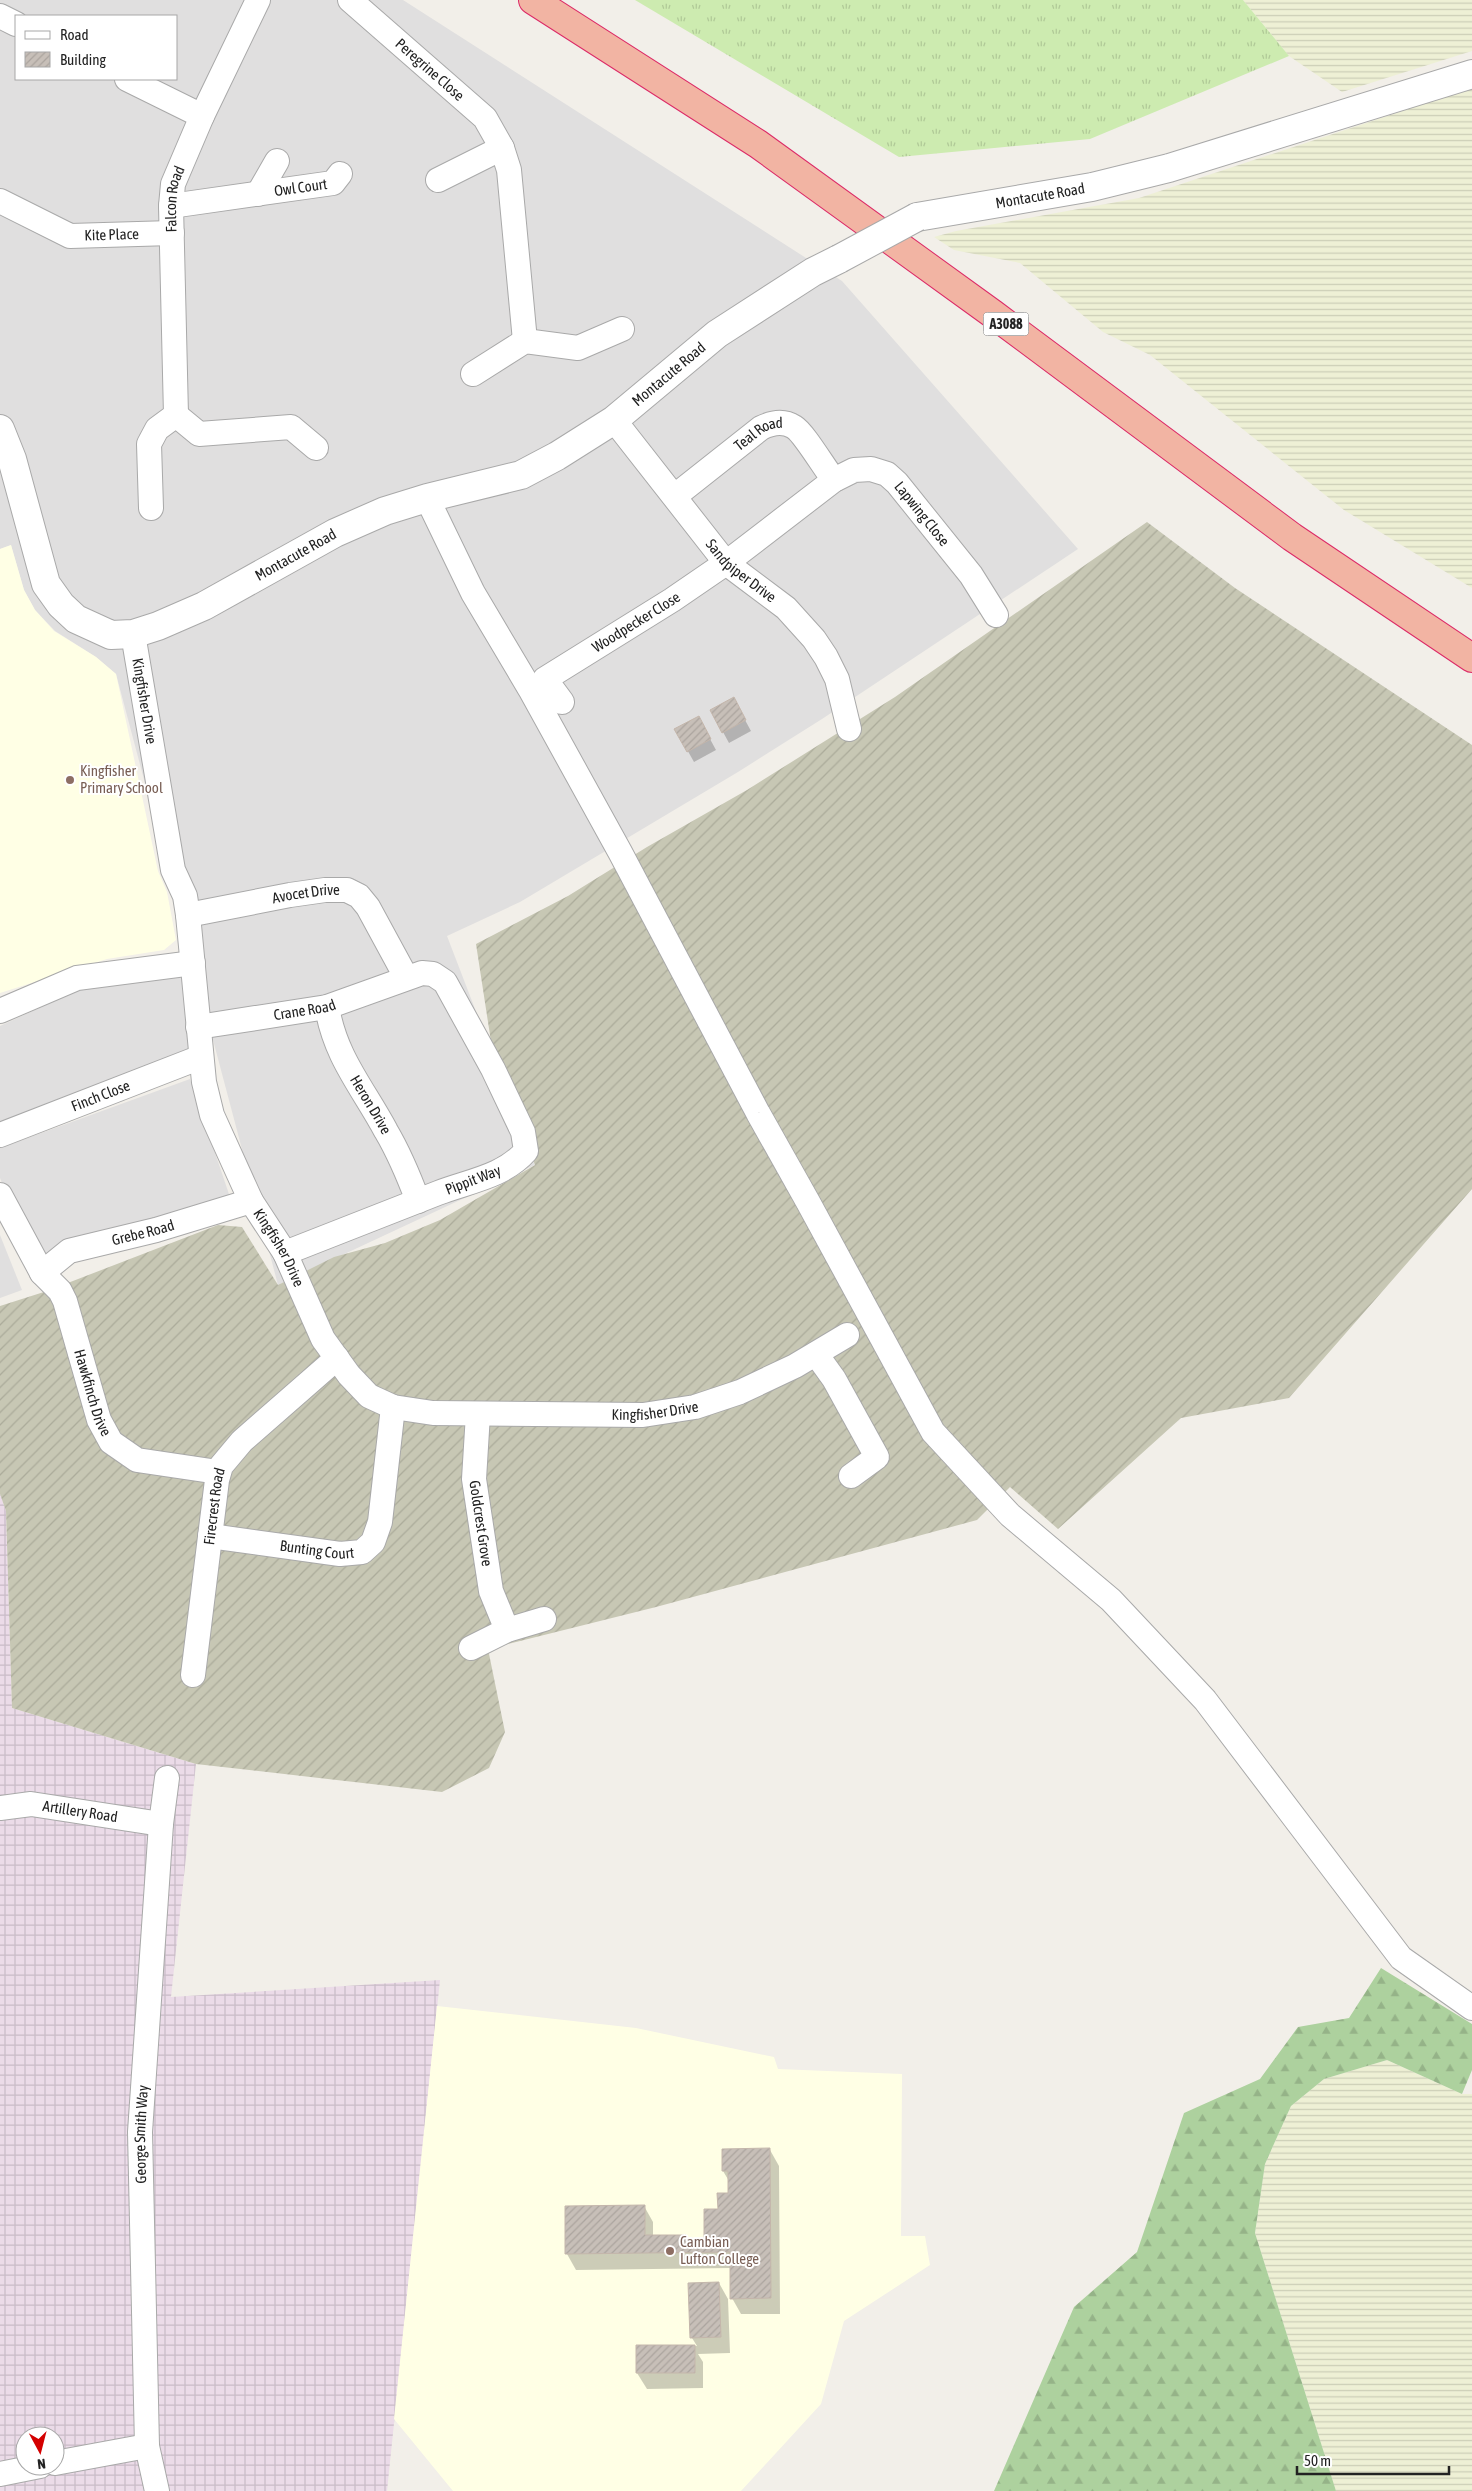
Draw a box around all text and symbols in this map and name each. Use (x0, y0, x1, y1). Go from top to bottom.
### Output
legend (15, 15, 178, 80)
text: Road (60, 26, 89, 43)
street label: Peregrine Close (392, 35, 468, 104)
text: Building (60, 51, 106, 68)
street label: Falcon Road (162, 163, 188, 233)
street label: Owl Court (273, 175, 328, 199)
street label: Montacute Road (994, 179, 1086, 211)
street label: Kite Place (84, 225, 139, 244)
road number: A3088 (984, 312, 1028, 336)
street label: Montacute Road (628, 338, 709, 409)
street label: Teal Road (731, 414, 783, 454)
street label: Lapwing Close (891, 478, 953, 549)
street label: Montacute Road (252, 525, 339, 584)
street label: Sandpiper Drive (703, 536, 780, 606)
street label: Woodpecker Close (589, 588, 683, 656)
street label: Kingfisher Drive (129, 657, 161, 746)
place label: Kingfisher Primary School (80, 762, 163, 796)
marker: Kingfisher Primary School (64, 774, 76, 786)
street label: Avocet Drive (270, 881, 340, 906)
street label: Crane Road (272, 996, 338, 1023)
street label: Heron Drive (347, 1072, 395, 1137)
street label: Finch Close (69, 1076, 132, 1115)
street label: Pippit Way (443, 1161, 503, 1198)
street label: Kingfisher Drive (250, 1205, 308, 1289)
street label: Grebe Road (110, 1216, 176, 1248)
street label: Hawkfinch Drive (71, 1347, 115, 1439)
street label: Kingfisher Drive (612, 1398, 700, 1423)
street label: Firecrest Road (200, 1466, 228, 1546)
street label: Goldcrest Grove (466, 1479, 496, 1568)
street label: Bunting Court (279, 1537, 355, 1562)
street label: Artillery Road (42, 1797, 119, 1825)
street label: George Smith Way (131, 2084, 151, 2184)
place label: Cambian Lufton College (680, 2233, 759, 2267)
marker: Cambian Lufton College (664, 2245, 676, 2257)
north arrow (15, 2426, 65, 2476)
scale bar (1297, 2444, 1450, 2476)
text: 50 m (1304, 2452, 1331, 2469)
text: N (37, 2455, 47, 2472)

